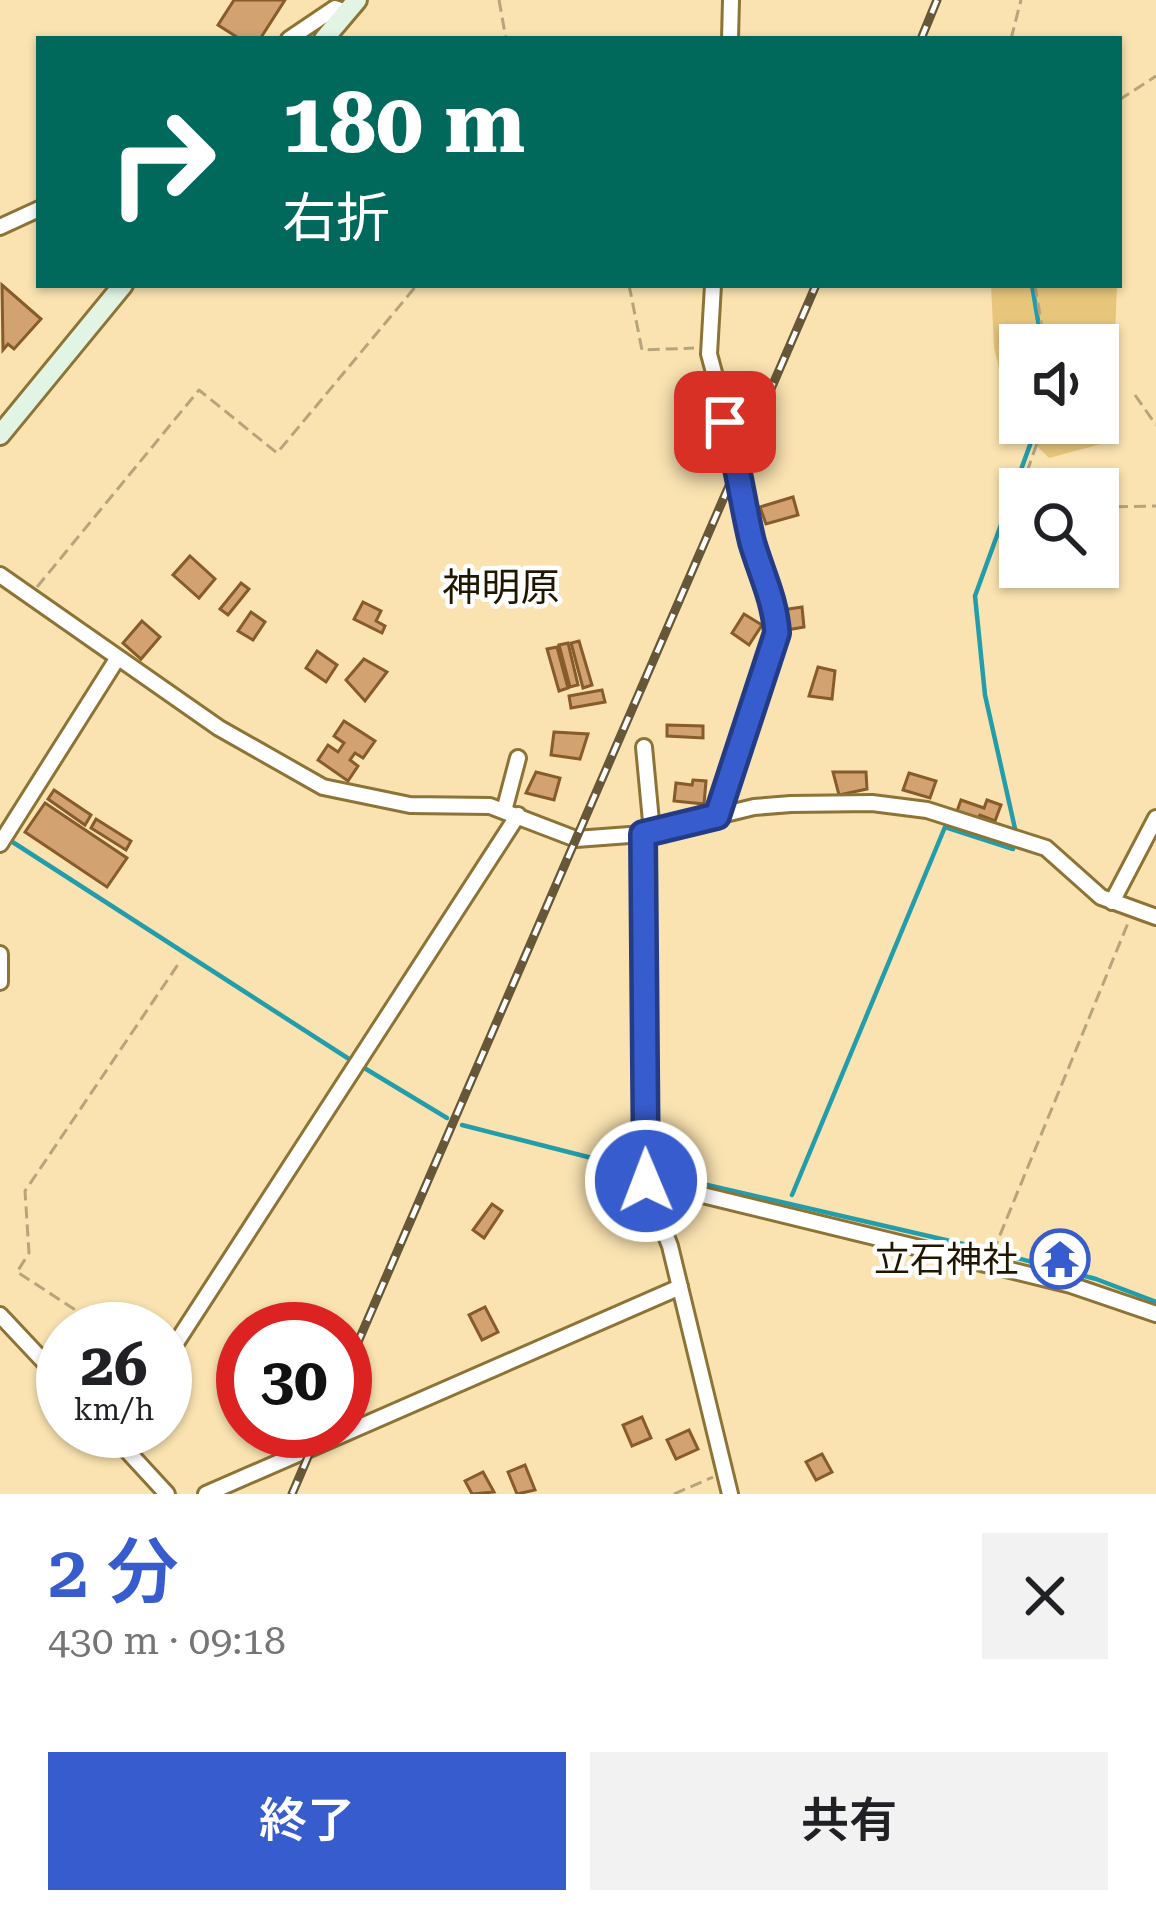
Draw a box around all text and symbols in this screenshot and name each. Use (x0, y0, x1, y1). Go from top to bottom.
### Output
text: 180 m (282, 74, 525, 172)
icon: right (84, 84, 240, 240)
text: 右折 (282, 187, 390, 250)
map controls (999, 324, 1119, 588)
button: sound (999, 324, 1119, 444)
pin (674, 371, 776, 473)
icon: arrive (692, 389, 758, 455)
button: search (999, 468, 1119, 588)
district label: 神明原 (442, 565, 560, 611)
position arrow (583, 1118, 709, 1244)
temple icon: 立石神社 (1029, 1228, 1091, 1290)
place label: 立石神社 (874, 1239, 1018, 1281)
speed limit sign: 30 (216, 1302, 372, 1458)
text: 26 (80, 1329, 148, 1400)
text: km/h (74, 1392, 154, 1427)
text: 2 分 (48, 1530, 179, 1615)
button: close (982, 1533, 1108, 1659)
text: 430 m · 09:18 (48, 1618, 286, 1664)
button: 終了 (48, 1752, 566, 1890)
button: 共有 (590, 1752, 1108, 1890)

